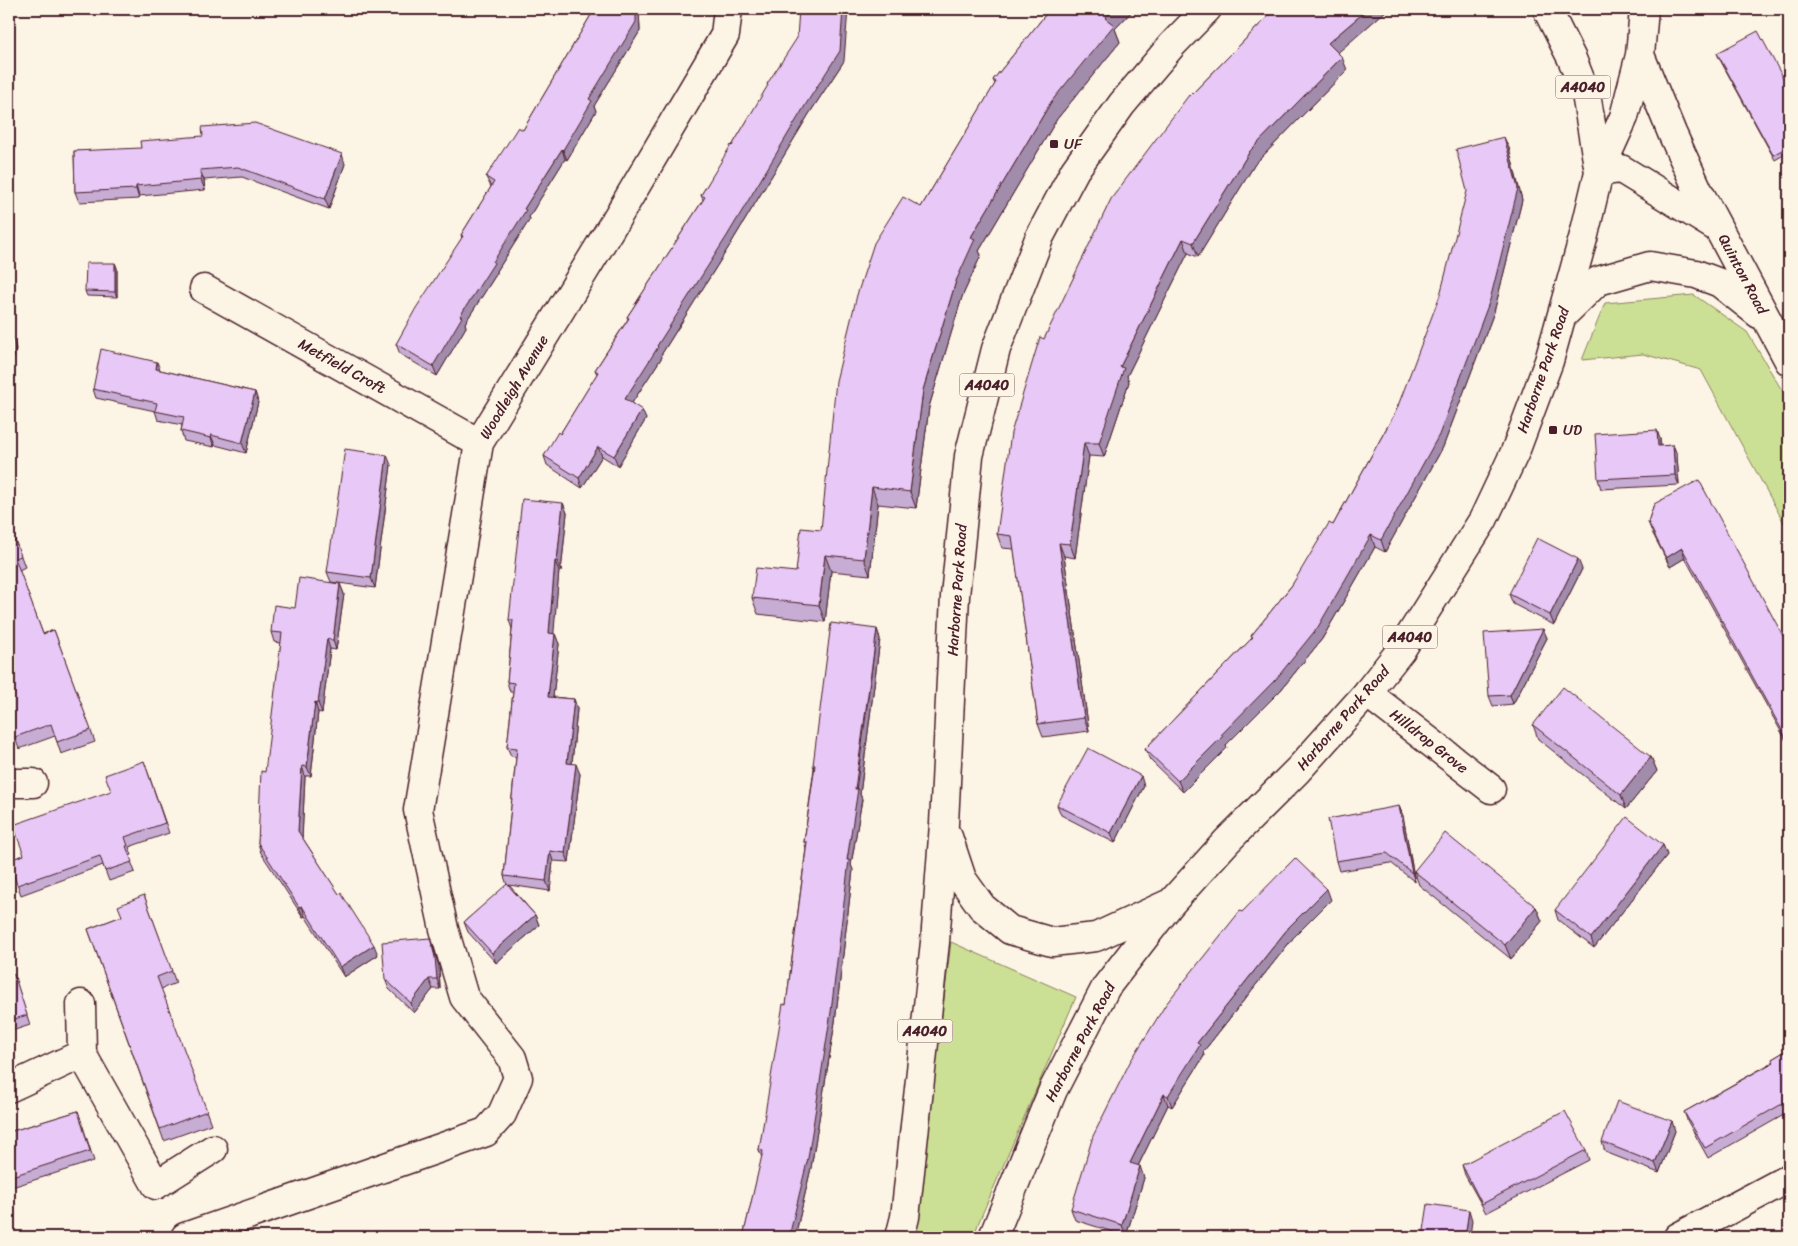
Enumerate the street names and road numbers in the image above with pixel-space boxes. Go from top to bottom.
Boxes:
road number: A4040 [1556,75,1610,98]
street label: Quinton Road [1711,229,1776,320]
street label: Harborne Park Road [1509,302,1577,437]
street label: Woodleigh Avenue [472,329,556,444]
street label: Metfield Croft [293,331,391,401]
road number: A4040 [960,374,1014,396]
street label: Harborne Park Road [939,522,975,657]
road number: A4040 [1382,626,1438,649]
street label: Harborne Park Road [1290,659,1397,776]
street label: Hilldrop Grove [1384,702,1474,780]
street label: Harborne Park Road [1038,977,1123,1106]
road number: A4040 [898,1019,952,1042]

